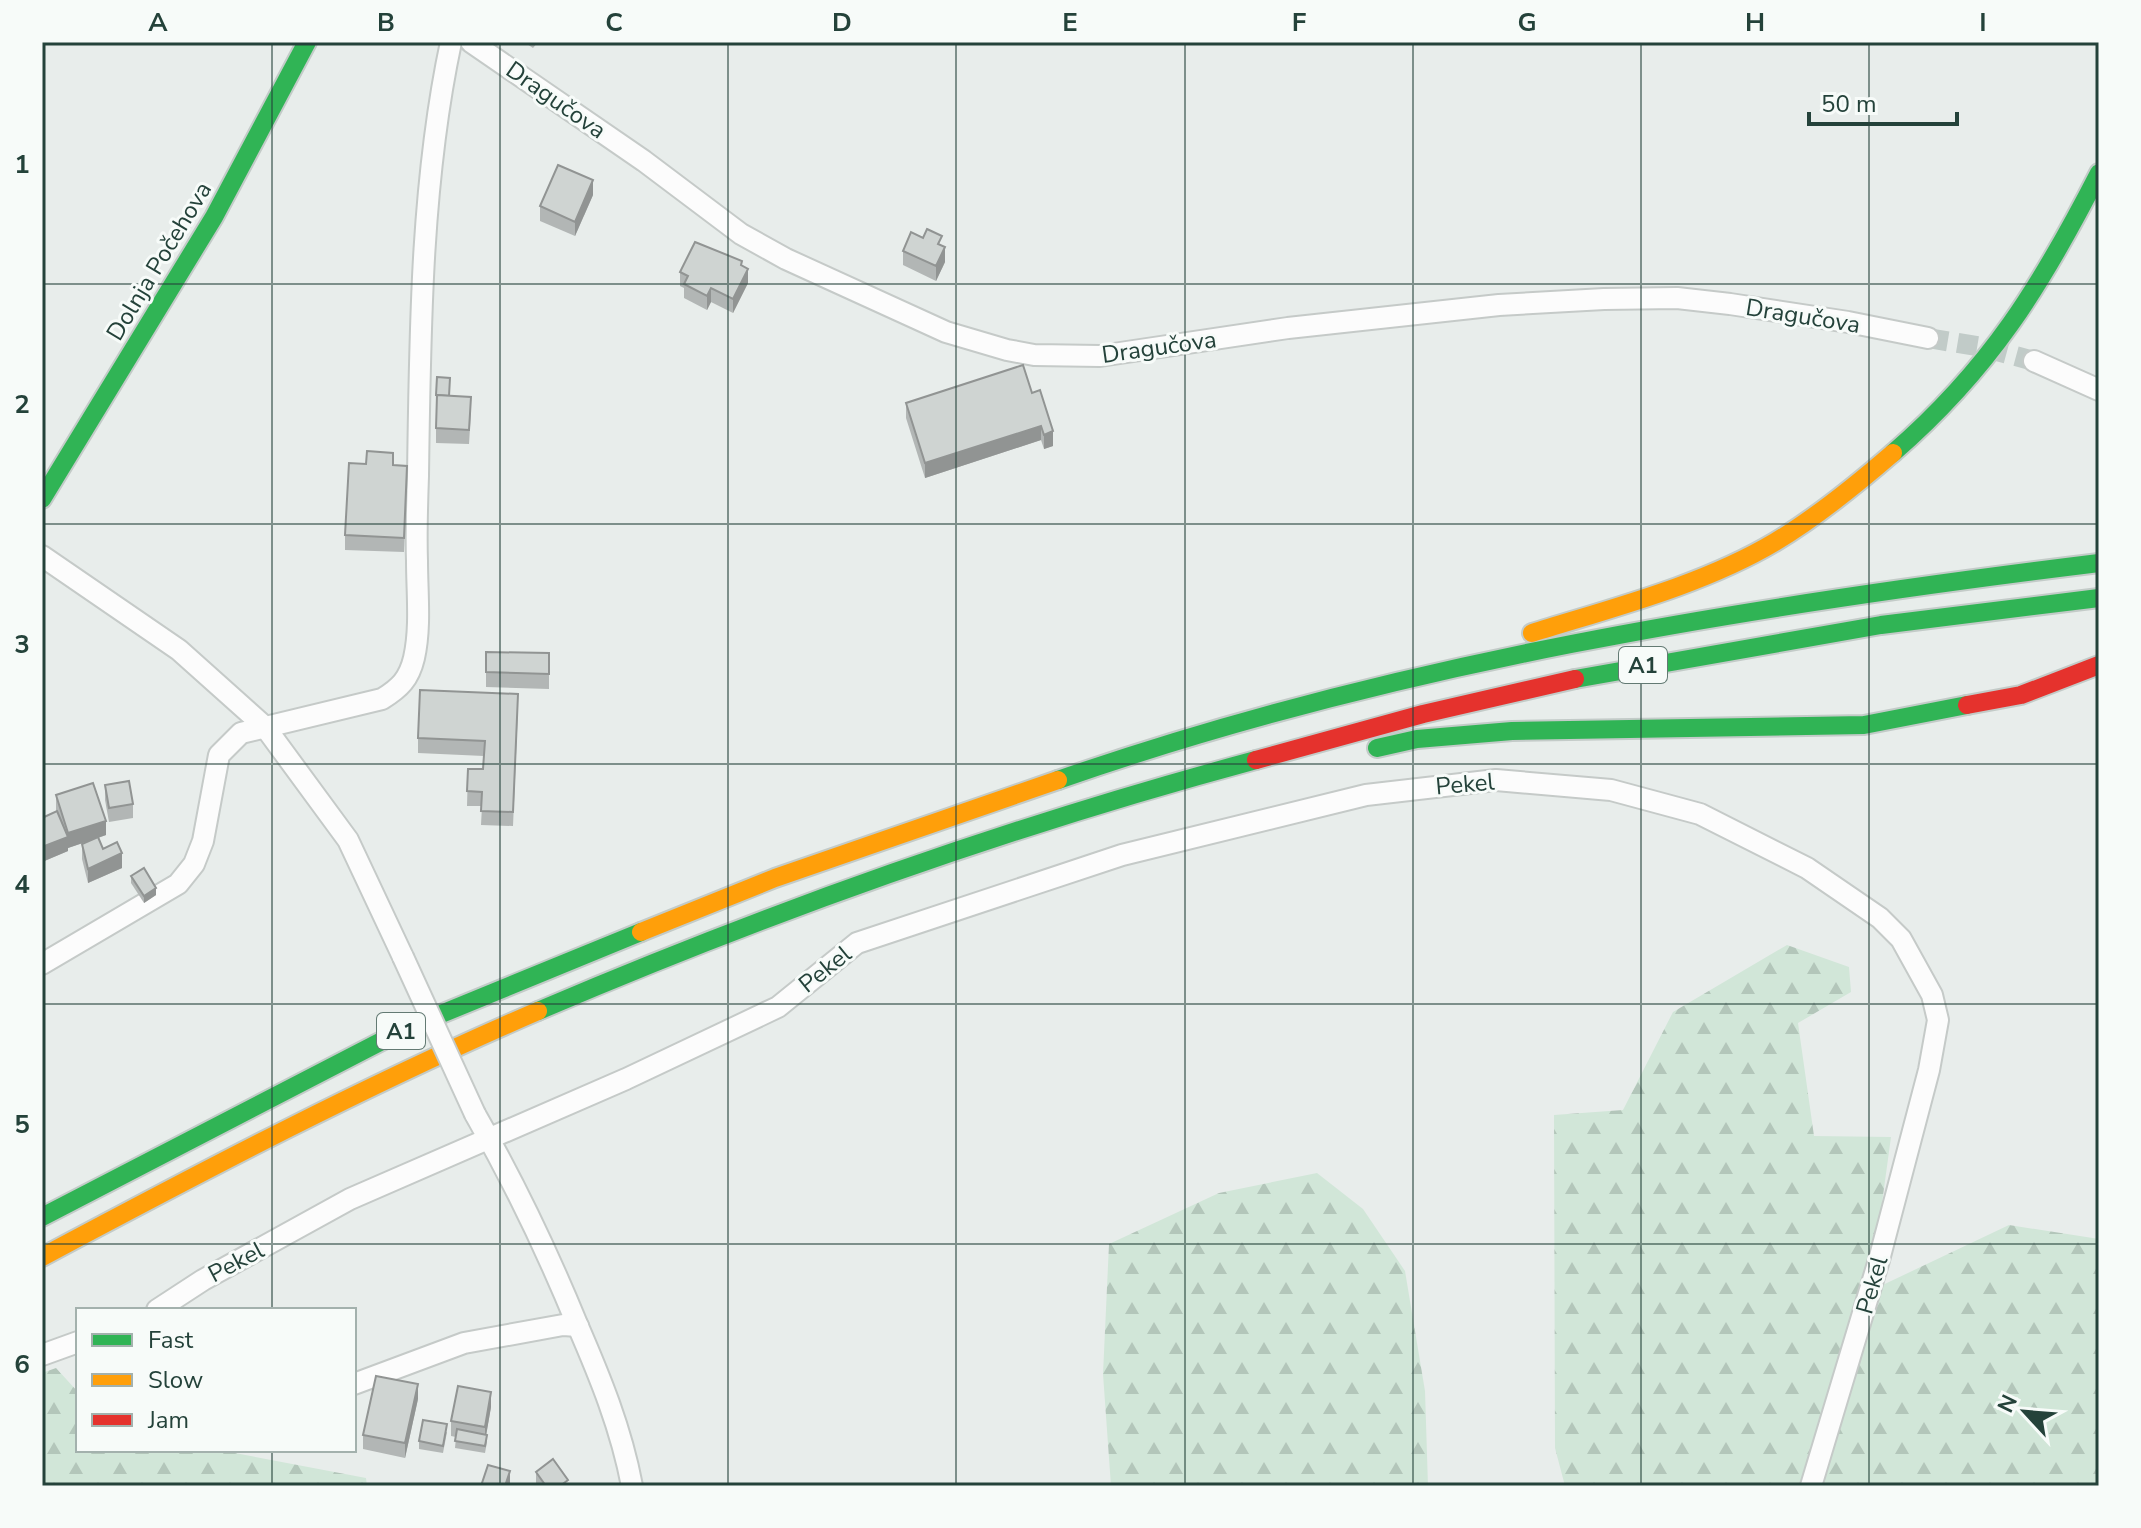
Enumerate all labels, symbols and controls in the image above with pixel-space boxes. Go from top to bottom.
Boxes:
text: A [148,5,168,40]
text: B [377,5,395,40]
text: C [605,5,623,40]
text: D [832,5,852,40]
text: E [1062,5,1078,40]
text: F [1292,5,1306,40]
text: G [1517,5,1537,40]
text: H [1745,5,1765,40]
text: I [1979,5,1987,40]
street label: Dragučova [500,54,612,146]
scale bar [1809,76,1957,126]
text: 50 m [1821,88,1877,120]
text: 1 [14,147,30,182]
street label: Dolnja Počehova [99,176,219,346]
street label: Dragučova [1743,291,1863,341]
street label: Dragučova [1100,323,1218,371]
text: 2 [14,387,30,422]
text: 3 [14,627,30,662]
road number: A1 [1619,647,1667,683]
street label: Pekel [1434,765,1496,803]
text: 4 [14,867,30,902]
street label: Pekel [792,938,858,1000]
road number: A1 [377,1013,425,1049]
text: 5 [14,1107,30,1142]
street label: Pekel [202,1234,270,1290]
street label: Pekel [1848,1252,1896,1318]
legend [76,1308,356,1452]
text: Fast [148,1324,194,1356]
text: 6 [14,1347,30,1382]
text: Slow [148,1364,203,1396]
north arrow [1985,1372,2065,1452]
text: N [1991,1390,2025,1418]
text: Jam [147,1404,189,1436]

